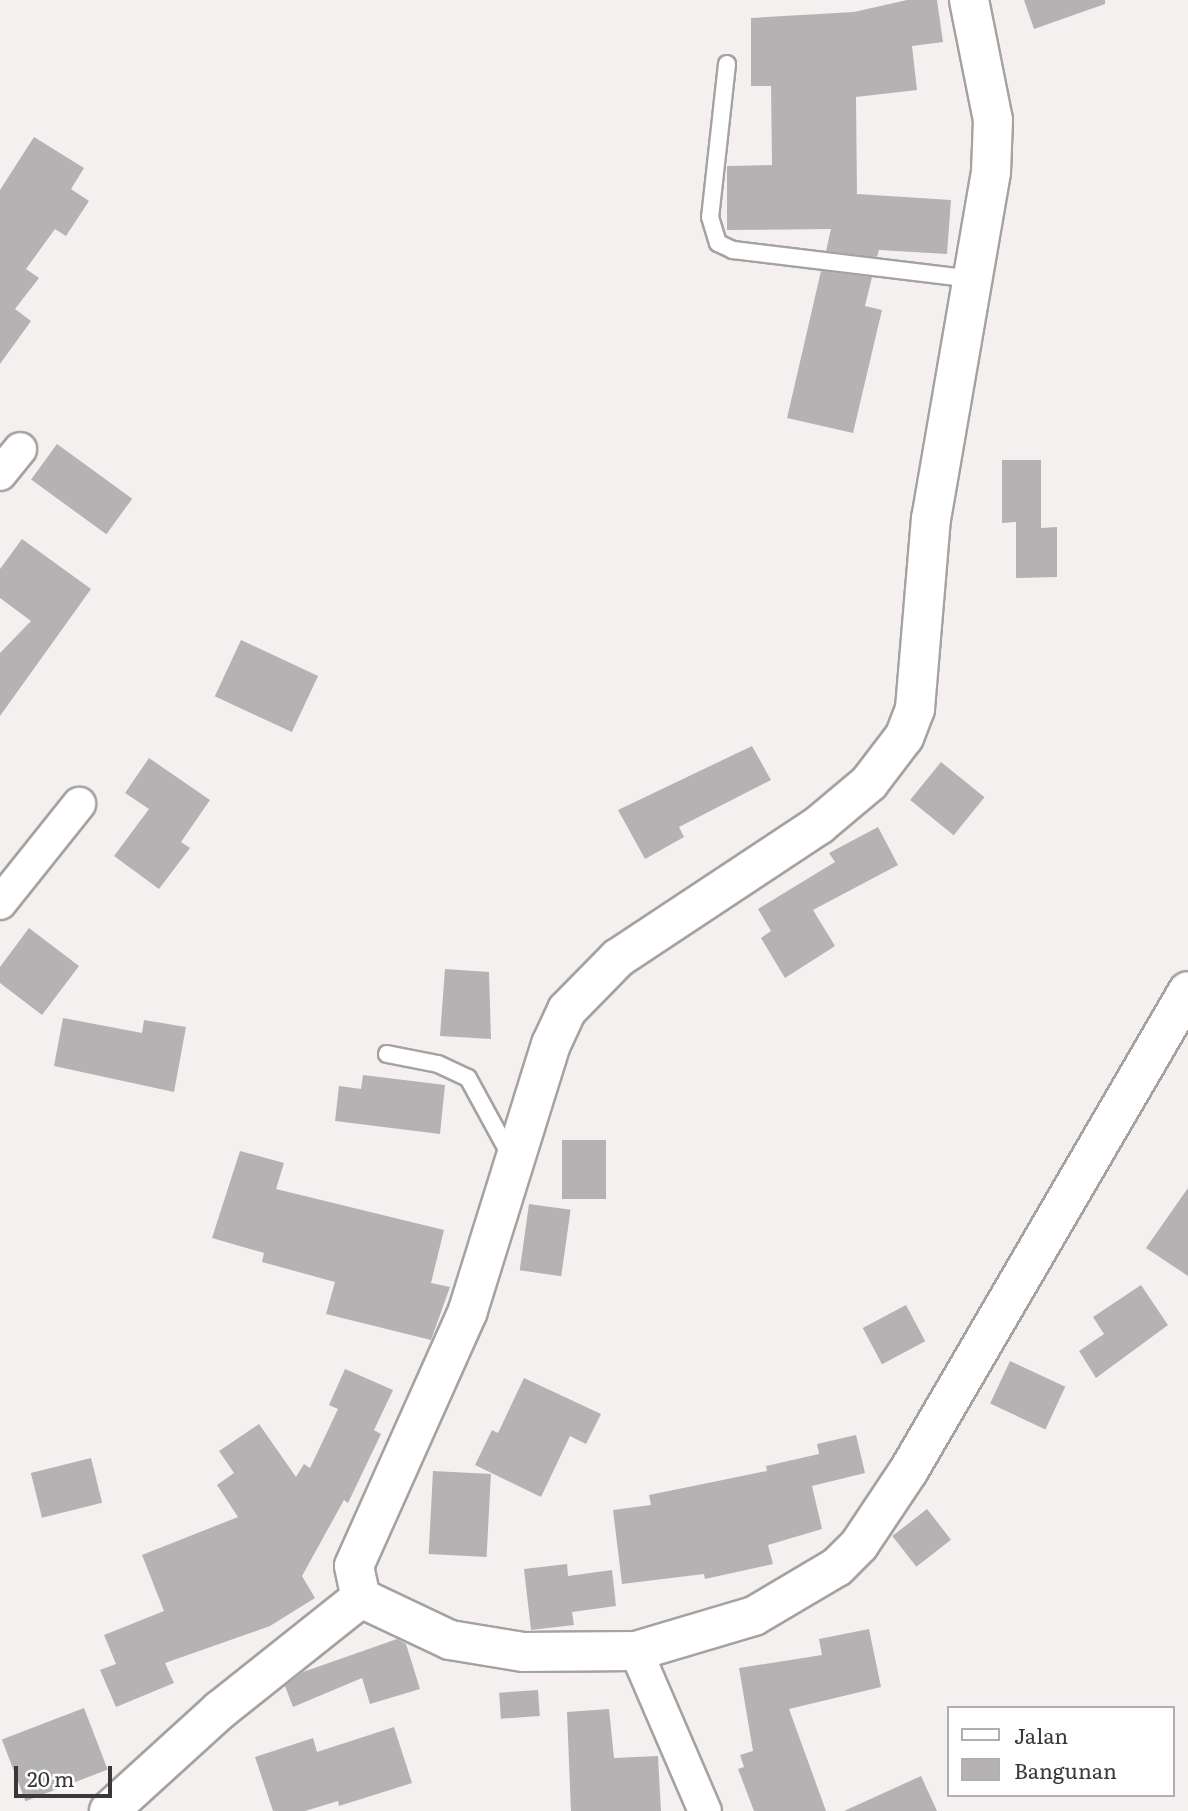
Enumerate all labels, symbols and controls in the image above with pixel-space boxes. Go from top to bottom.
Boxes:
legend [946,1706,1174,1797]
text: Jalan [1014,1719,1068,1750]
scale bar [18,1752,116,1796]
text: Bangunan [1014,1754,1117,1785]
text: 20 m [27,1762,74,1793]

